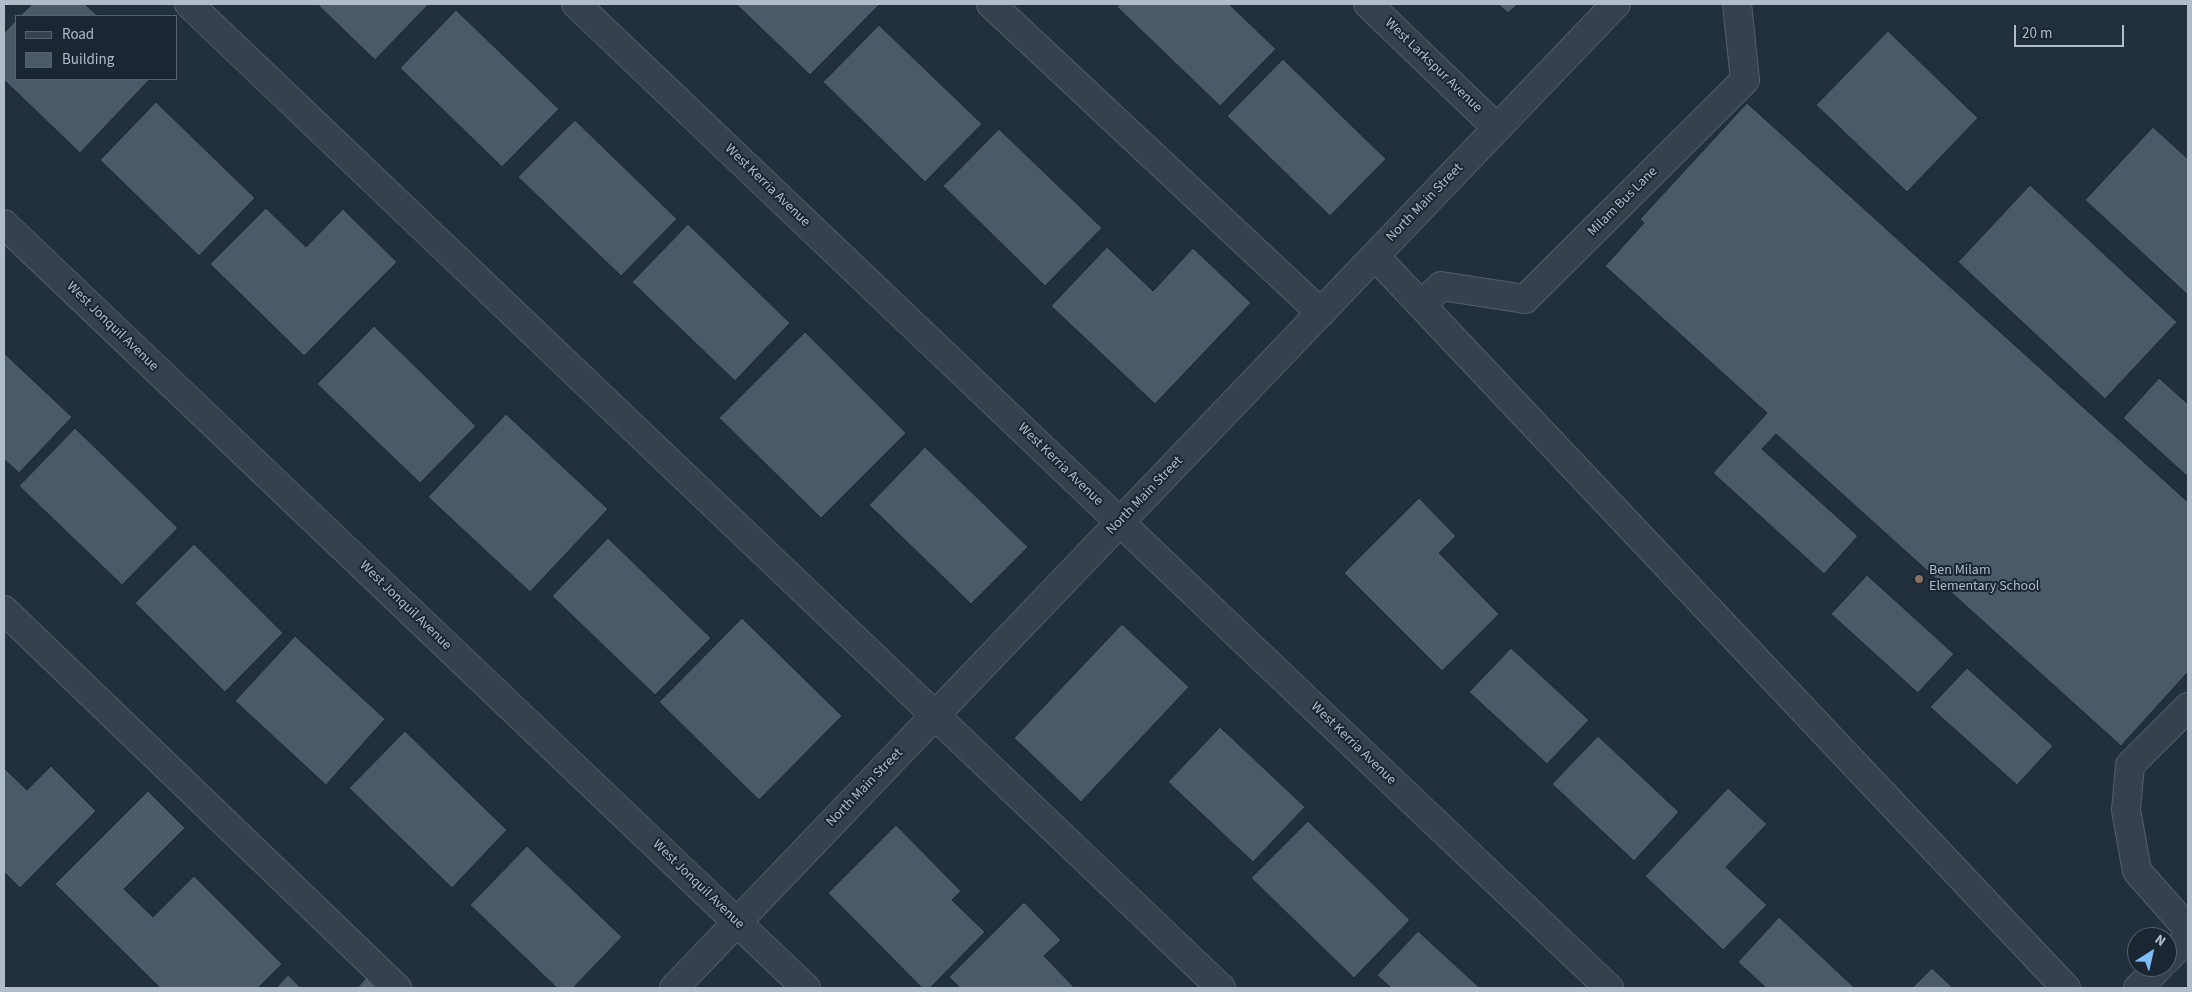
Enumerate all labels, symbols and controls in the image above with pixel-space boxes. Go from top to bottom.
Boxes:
legend [15,15,178,80]
street label: West Larkspur Avenue [1381,15,1485,117]
scale bar [2017,15,2127,47]
text: 20 m [2022,23,2052,44]
text: Road [62,24,94,45]
text: Building [62,49,114,70]
street label: West Kerria Avenue [721,141,813,231]
street label: North Main Street [1383,160,1467,246]
street label: Milam Bus Lane [1585,164,1661,240]
street label: West Jonquil Avenue [63,279,161,375]
street label: West Kerria Avenue [1014,420,1106,510]
street label: North Main Street [1103,453,1187,539]
street label: West Jonquil Avenue [356,558,454,654]
place label: Ben Milam Elementary School [1929,563,2039,596]
marker: Ben Milam Elementary School [1913,573,1925,585]
street label: West Kerria Avenue [1307,699,1399,789]
street label: North Main Street [823,745,907,831]
street label: West Jonquil Avenue [649,837,747,933]
north arrow [2127,927,2177,977]
text: N [2150,930,2170,951]

